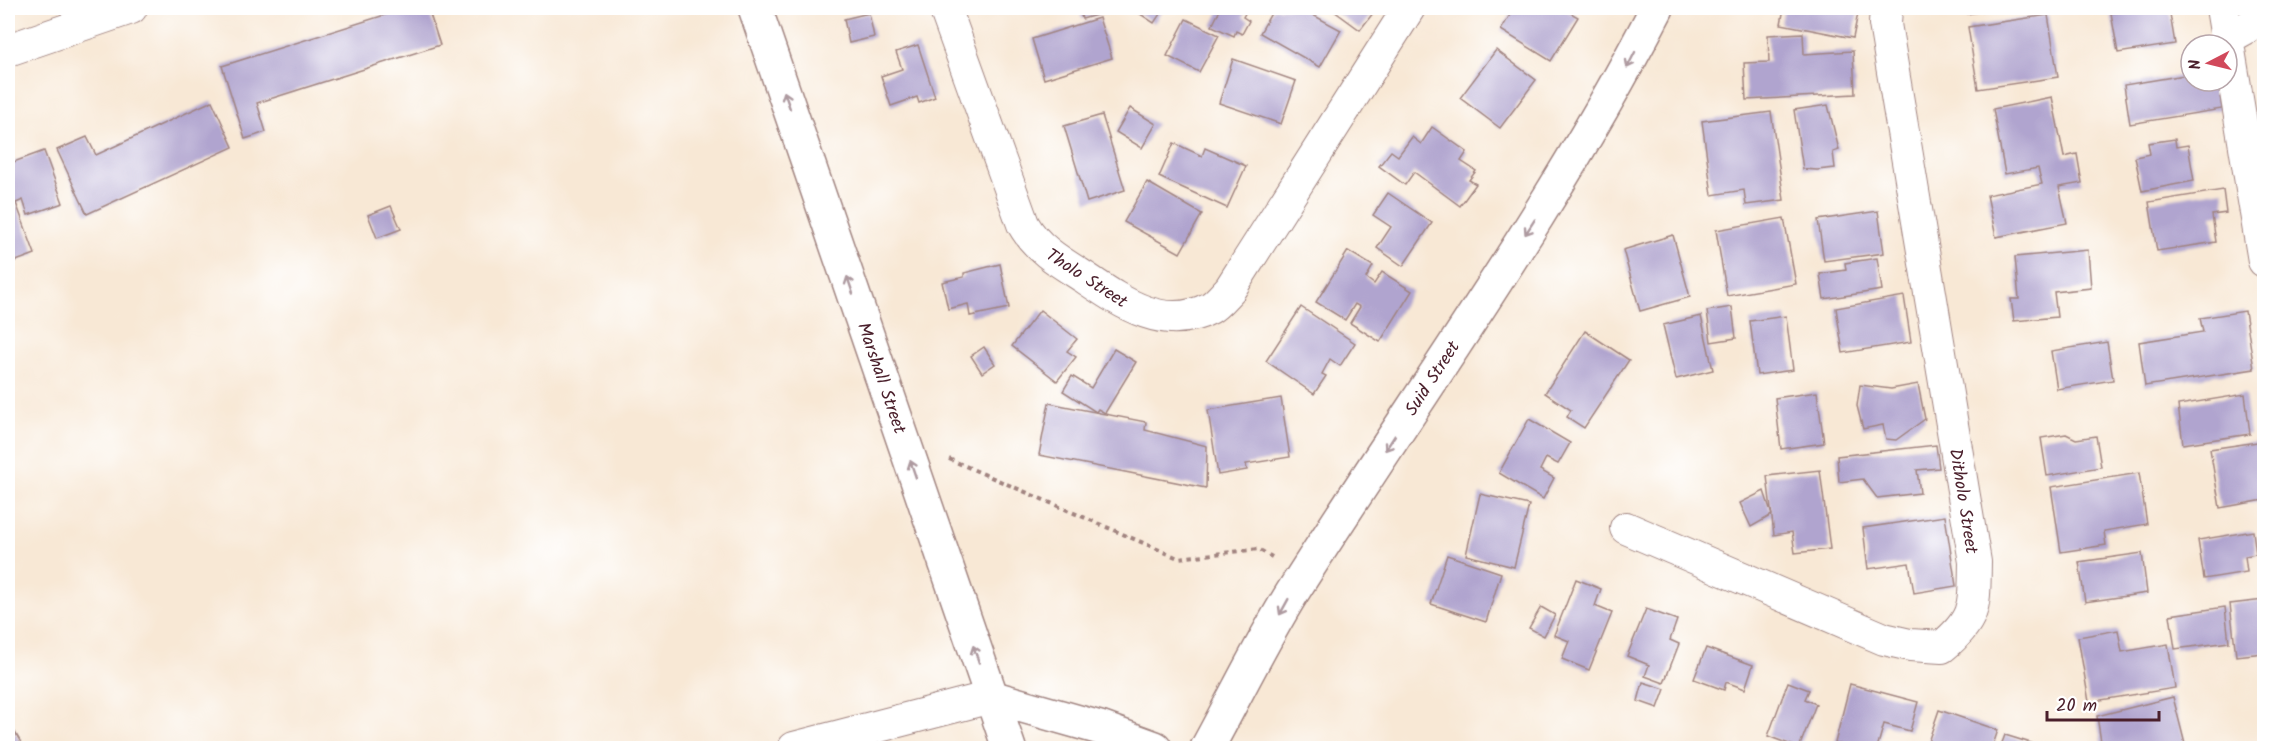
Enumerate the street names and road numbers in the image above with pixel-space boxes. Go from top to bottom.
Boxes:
street label: Tholo Street [1039,242,1134,317]
street label: Marshall Street [848,319,914,439]
street label: Suid Street [1398,335,1469,422]
street label: Ditholo Street [1940,447,1985,557]

